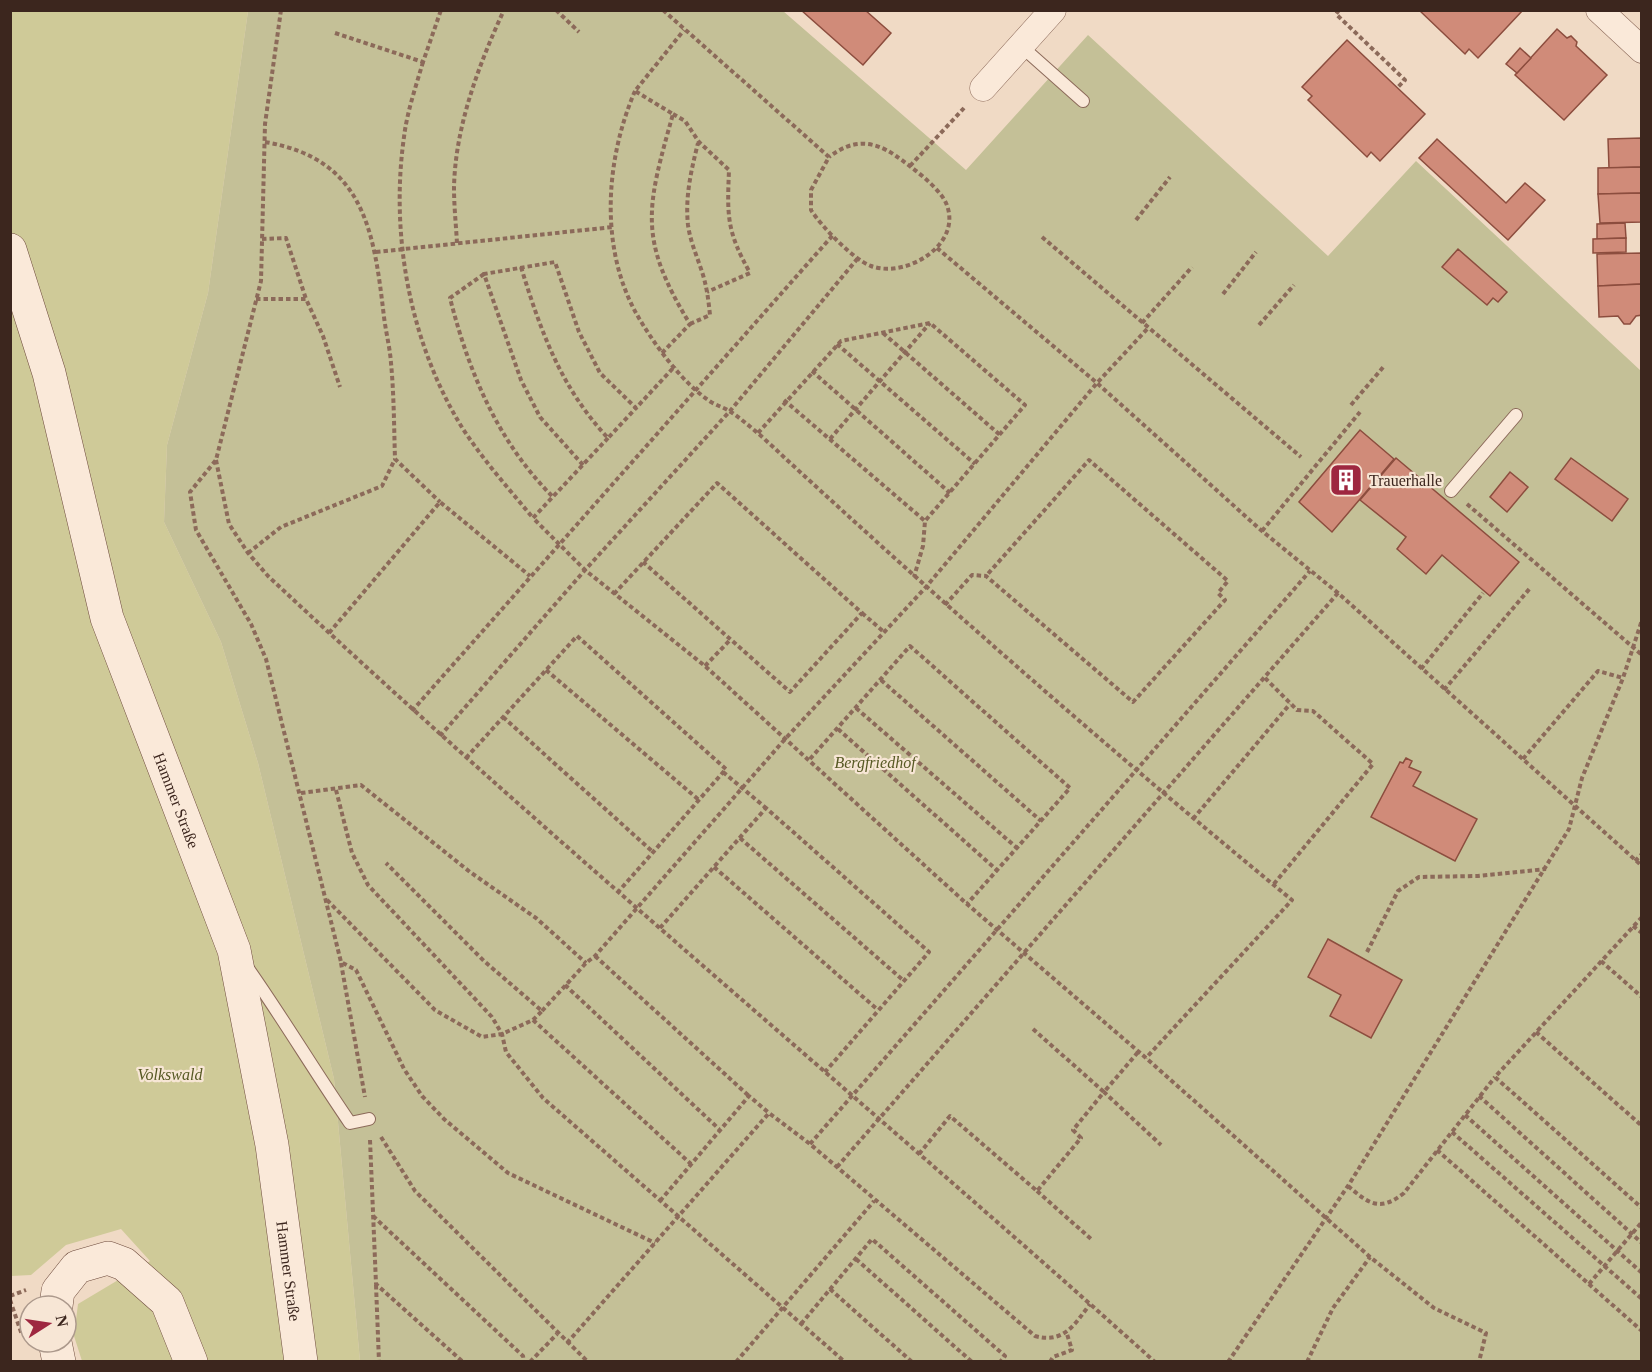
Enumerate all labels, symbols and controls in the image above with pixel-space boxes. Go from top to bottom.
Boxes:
building icon: Trauerhalle [1328,462,1364,498]
place label: Trauerhalle [1369,472,1442,489]
street label: Hammer Straße [150,750,202,851]
park label: Bergfriedhof [834,754,918,772]
park label: Volkswald [138,1066,203,1083]
street label: Hammer Straße [273,1220,303,1322]
north arrow [18,1294,78,1354]
text: N [53,1314,72,1329]

